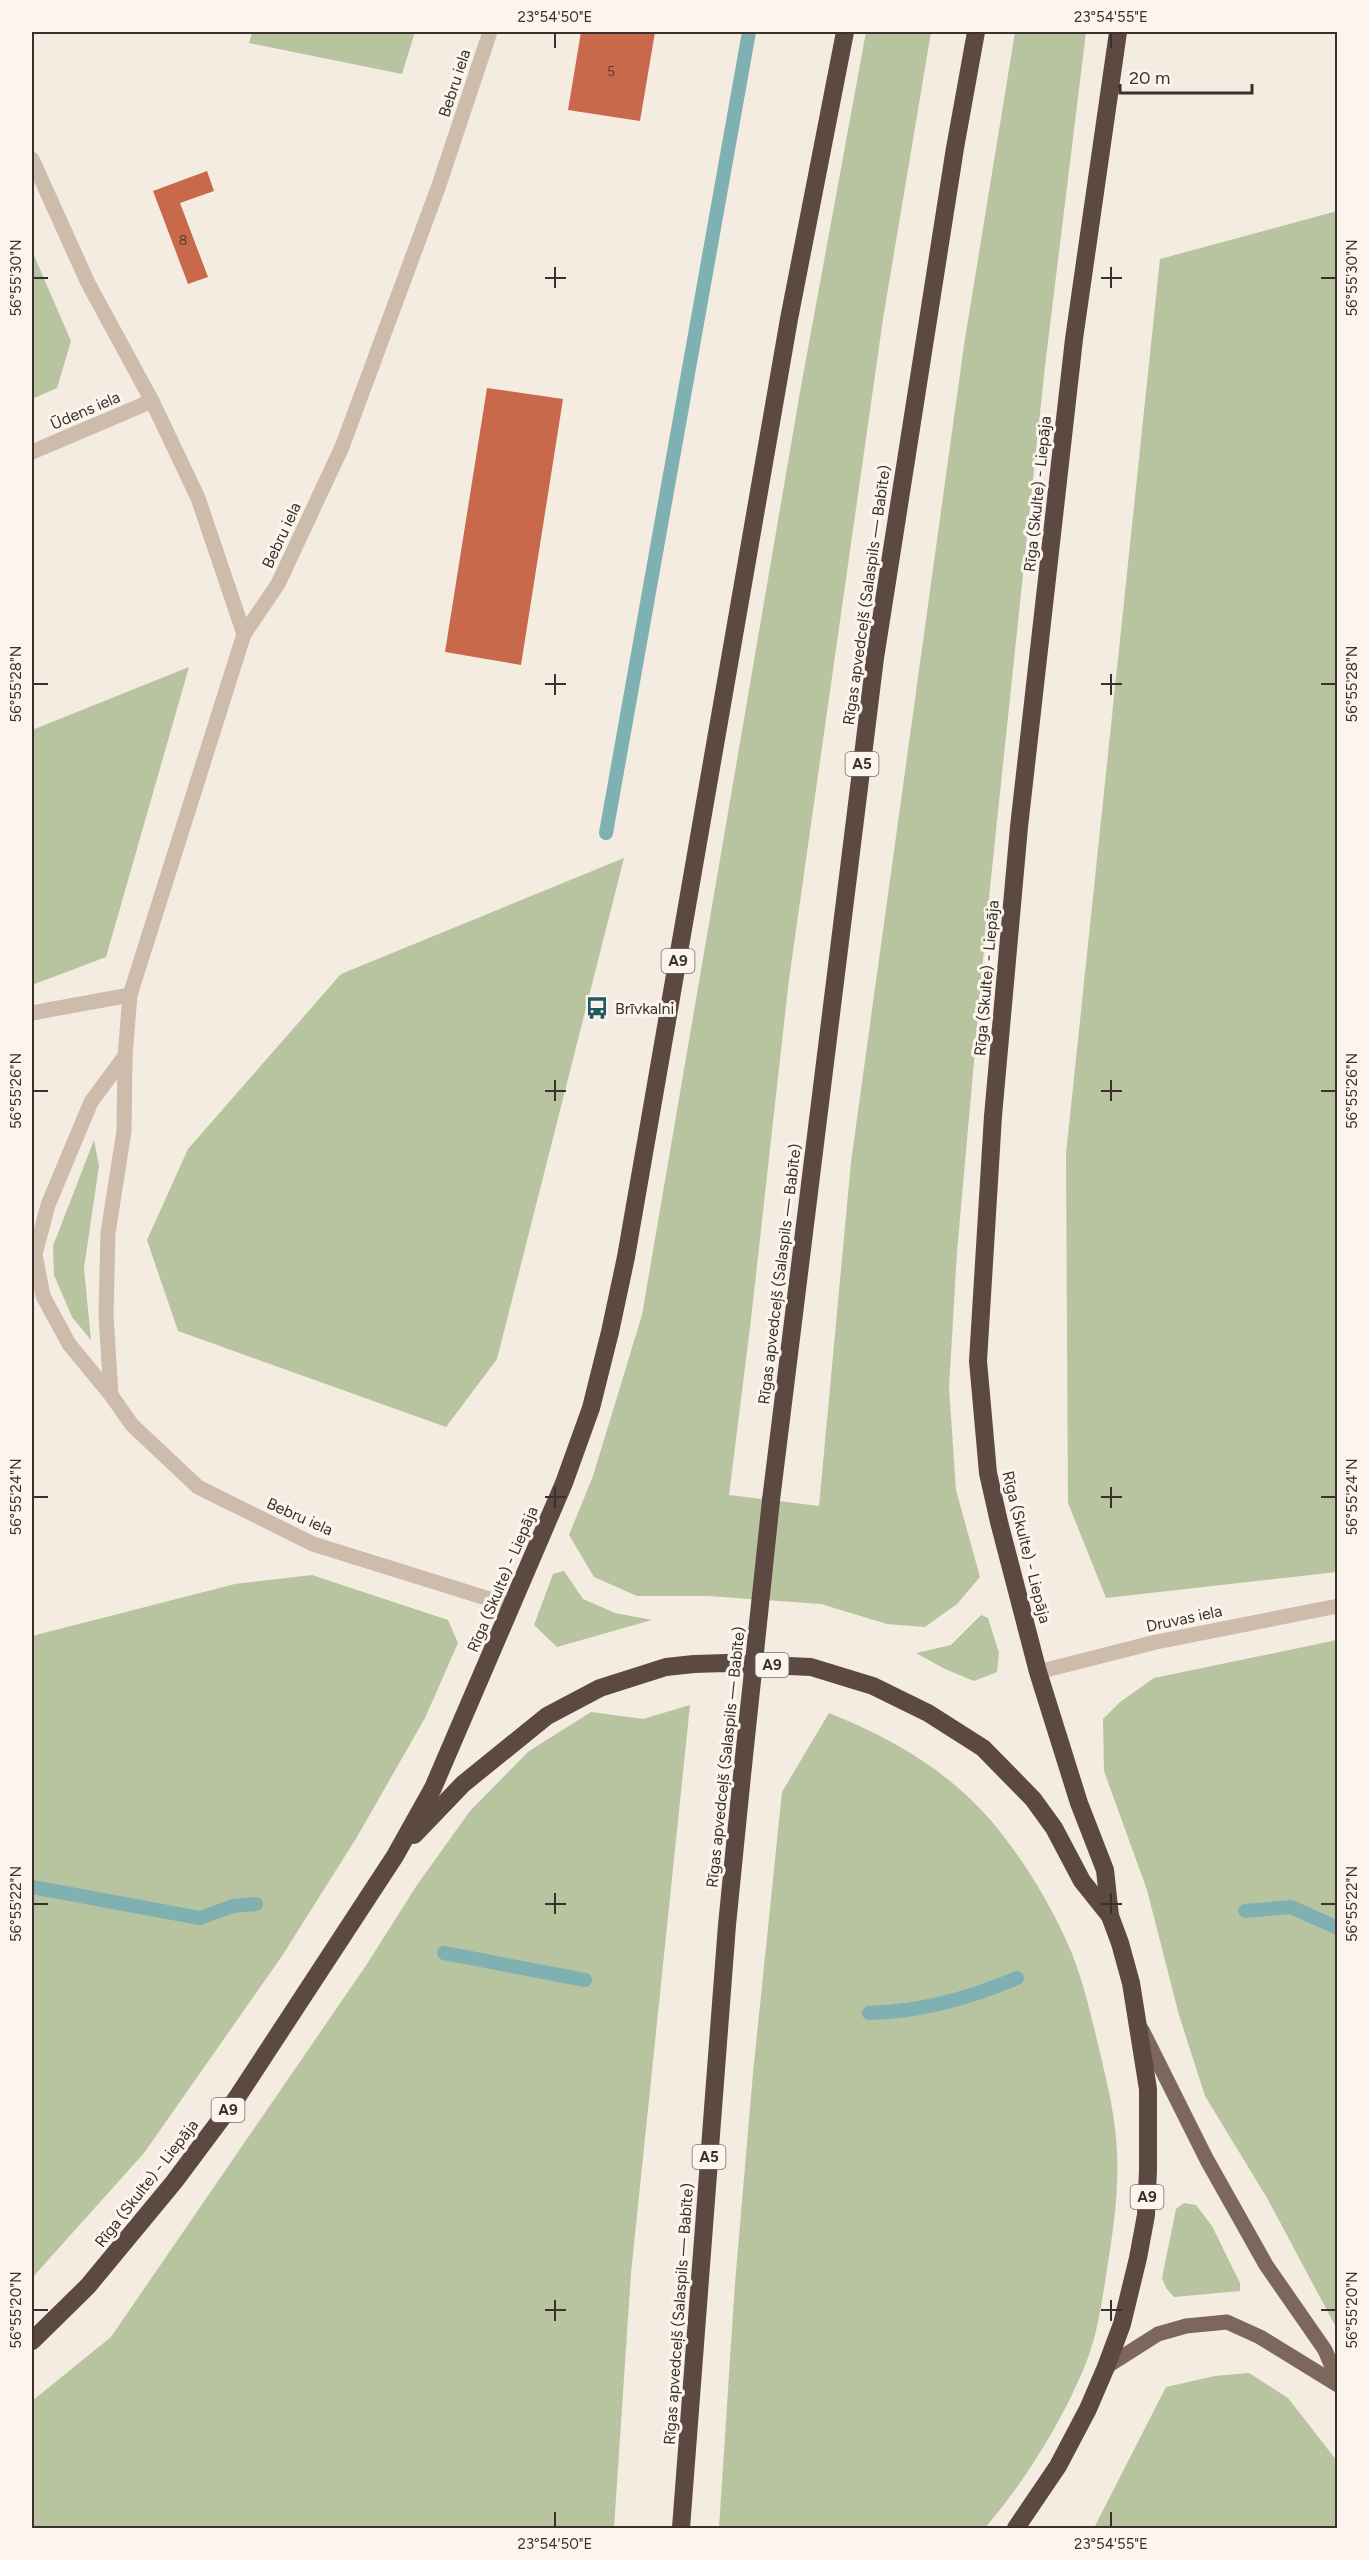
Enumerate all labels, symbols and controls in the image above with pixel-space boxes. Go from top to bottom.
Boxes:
text: 23°54'50"E [518,8,592,26]
text: 23°54'55"E [1074,8,1148,26]
street label: Bebru iela [435,47,474,120]
scale bar [1120,57,1252,95]
house number: 5 [607,63,615,80]
text: 20 m [1129,67,1170,89]
house number: 8 [179,232,187,249]
text: 56°55'30"N [7,239,25,317]
text: 56°55'30"N [1343,239,1361,317]
street label: Ūdens iela [47,387,123,434]
street label: Rīga (Skulte) - Liepāja [1020,415,1055,573]
street label: Rīgas apvedceļš (Salaspils — Babīte) [839,464,894,726]
street label: Bebru iela [258,499,305,571]
text: 56°55'28"N [7,646,25,722]
text: 56°55'28"N [1343,646,1361,722]
road number: A5 [846,752,878,776]
street label: Rīga (Skulte) - Liepāja [970,899,1003,1057]
road number: A9 [662,949,694,973]
bus stop icon: Brīvkalni [584,995,610,1021]
place label: Brīvkalni [615,999,674,1018]
text: 56°55'26"N [7,1053,25,1129]
text: 56°55'26"N [1343,1053,1361,1129]
street label: Rīgas apvedceļš (Salaspils — Babīte) [754,1143,805,1405]
text: 56°55'24"N [7,1458,25,1536]
text: 56°55'24"N [1343,1458,1361,1536]
street label: Rīga (Skulte) - Liepāja [998,1469,1055,1625]
street label: Bebru iela [264,1493,336,1539]
street label: Rīga (Skulte) - Liepāja [463,1503,542,1655]
street label: Druvas iela [1144,1601,1224,1636]
street label: Rīgas apvedceļš (Salaspils — Babīte) [702,1626,749,1889]
road number: A9 [756,1653,788,1677]
text: 56°55'22"N [7,1866,25,1942]
text: 56°55'22"N [1343,1866,1361,1942]
road number: A9 [212,2098,244,2122]
street label: Rīga (Skulte) - Liepāja [91,2116,202,2251]
road number: A5 [692,2145,726,2169]
street label: Rīgas apvedceļš (Salaspils — Babīte) [660,2182,697,2446]
road number: A9 [1130,2185,1164,2209]
text: 56°55'20"N [7,2271,25,2349]
text: 56°55'20"N [1343,2271,1361,2349]
text: 23°54'50"E [518,2535,592,2553]
text: 23°54'55"E [1074,2535,1148,2553]

